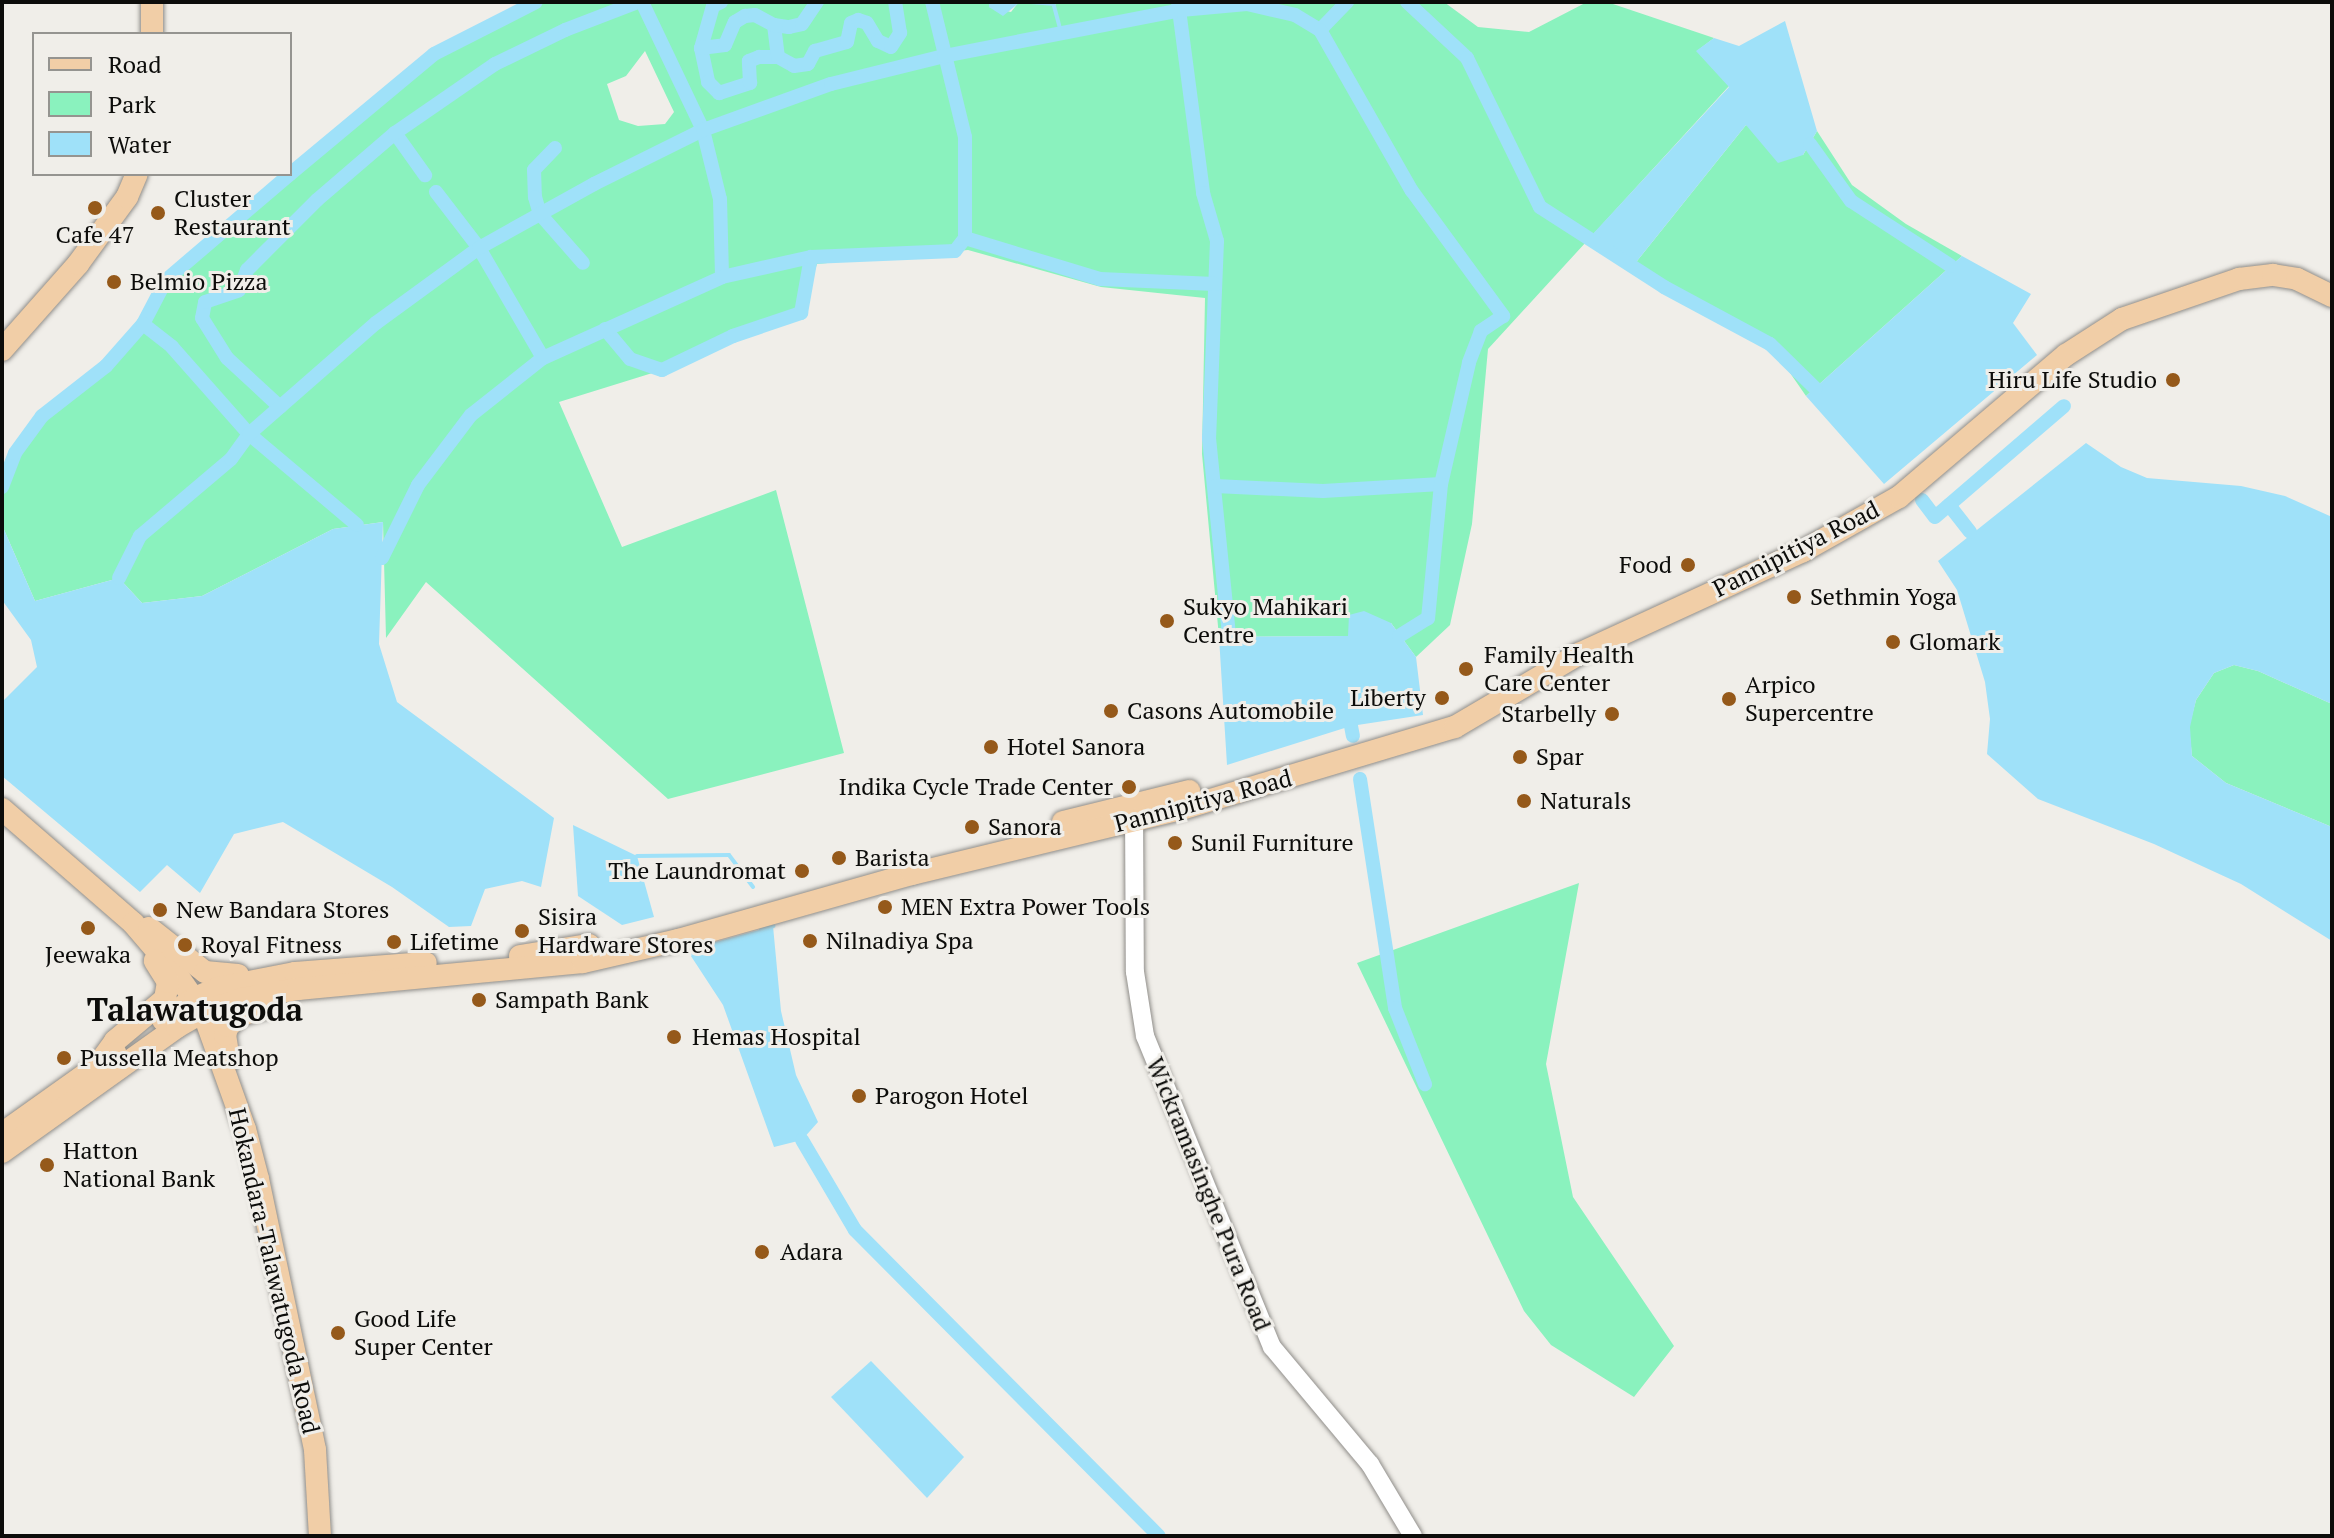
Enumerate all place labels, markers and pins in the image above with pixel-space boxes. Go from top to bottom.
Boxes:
place label: Cluster Restaurant [174,185,291,241]
marker: Cafe 47 [86,199,104,217]
marker: Cluster Restaurant [149,204,167,222]
place label: Cafe 47 [56,221,134,249]
place label: Belmio Pizza [130,268,268,296]
marker: Belmio Pizza [105,273,123,291]
place label: Hiru Life Studio [1988,366,2157,394]
marker: Hiru Life Studio [2164,371,2182,389]
place label: Food [1619,551,1672,579]
marker: Food [1679,556,1697,574]
place label: Sethmin Yoga [1810,583,1957,611]
marker: Sethmin Yoga [1785,588,1803,606]
place label: Sukyo Mahikari Centre [1183,593,1348,649]
marker: Sukyo Mahikari Centre [1158,612,1176,630]
place label: Glomark [1909,628,2000,656]
marker: Glomark [1884,633,1902,651]
place label: Family Health Care Center [1484,641,1634,697]
marker: Family Health Care Center [1455,658,1477,680]
place label: Arpico Supercentre [1745,671,1874,727]
place label: Liberty [1350,684,1426,712]
marker: Liberty [1433,689,1451,707]
marker: Arpico Supercentre [1720,690,1738,708]
place label: Casons Automobile [1127,697,1335,725]
place label: Starbelly [1501,700,1596,728]
marker: Casons Automobile [1102,702,1120,720]
marker: Starbelly [1603,705,1621,723]
place label: Hotel Sanora [1007,733,1145,761]
marker: Hotel Sanora [982,738,1000,756]
place label: Spar [1536,743,1584,771]
marker: Spar [1511,748,1529,766]
place label: Indika Cycle Trade Center [839,773,1113,801]
marker: Indika Cycle Trade Center [1120,778,1138,796]
place label: Naturals [1540,787,1631,815]
marker: Naturals [1515,792,1533,810]
place label: Sanora [988,813,1062,841]
marker: Sanora [963,818,981,836]
place label: Sunil Furniture [1191,829,1354,857]
marker: Sunil Furniture [1166,834,1184,852]
place label: Barista [855,844,930,872]
marker: Barista [830,849,848,867]
place label: The Laundromat [608,857,786,885]
marker: The Laundromat [793,862,811,880]
place label: MEN Extra Power Tools [901,893,1150,921]
place label: New Bandara Stores [176,896,389,924]
marker: MEN Extra Power Tools [876,898,894,916]
marker: New Bandara Stores [151,901,169,919]
place label: Sisira Hardware Stores [538,903,714,959]
marker: Jeewaka [79,919,97,937]
marker: Sisira Hardware Stores [513,922,531,940]
place label: Nilnadiya Spa [826,927,974,955]
place label: Lifetime [410,928,499,956]
place label: Royal Fitness [201,931,342,959]
marker: Nilnadiya Spa [801,932,819,950]
marker: Lifetime [385,933,403,951]
marker: Royal Fitness [176,936,194,954]
place label: Jeewaka [45,941,131,969]
place label: Sampath Bank [495,986,649,1014]
marker: Sampath Bank [470,991,488,1009]
place label: Hemas Hospital [692,1023,861,1051]
marker: Hemas Hospital [663,1026,685,1048]
place label: Pussella Meatshop [80,1044,279,1072]
marker: Pussella Meatshop [55,1049,73,1067]
place label: Parogon Hotel [875,1082,1029,1110]
marker: Parogon Hotel [850,1087,868,1105]
place label: Hatton National Bank [63,1137,215,1193]
marker: Hatton National Bank [38,1156,56,1174]
place label: Adara [780,1238,843,1266]
marker: Adara [751,1241,773,1263]
place label: Good Life Super Center [354,1305,493,1361]
marker: Good Life Super Center [329,1324,347,1342]

